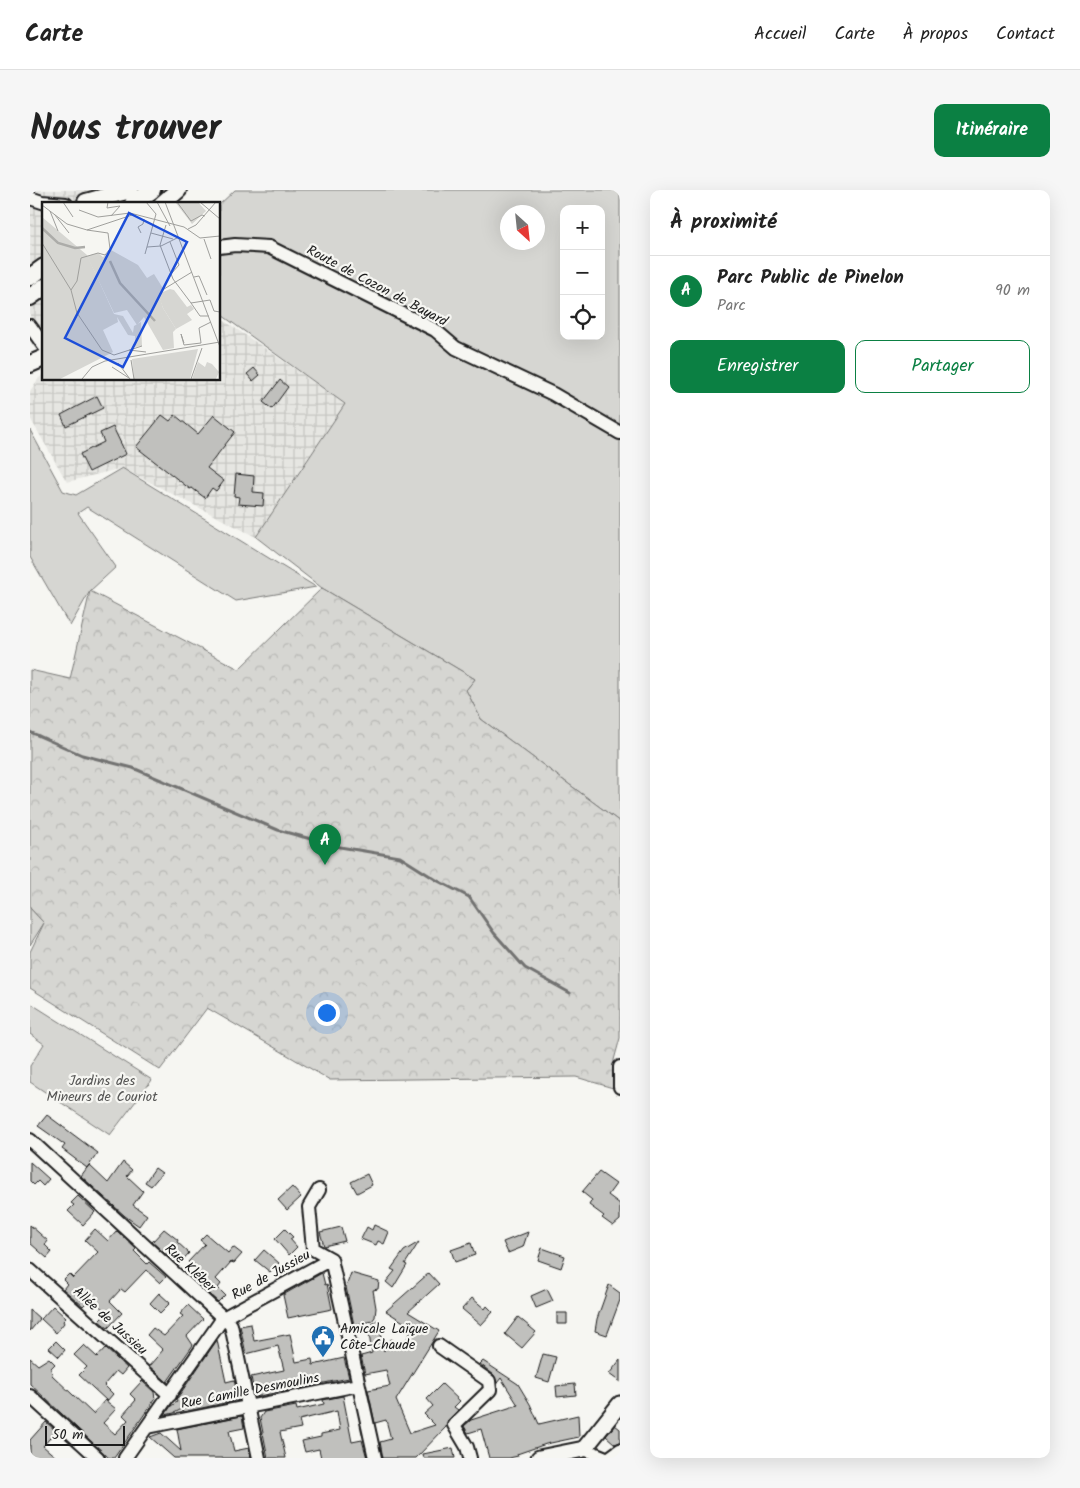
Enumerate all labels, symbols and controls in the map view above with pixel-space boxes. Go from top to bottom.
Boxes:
text: Carte [25,15,83,54]
text: Accueil [754,20,807,49]
text: Carte [835,20,875,49]
text: À propos [903,20,968,49]
text: Contact [996,20,1055,49]
text: Nous trouver [30,102,221,158]
button: Itinéraire [934,104,1050,157]
inset map [42,202,220,380]
north arrow [500,205,545,250]
map controls [560,205,605,340]
button: + [560,205,605,250]
text: À proximité [670,206,777,239]
street label: Route de Cozon de Bayard [303,239,452,333]
button: − [560,250,605,295]
text: Parc Public de Pinelon [717,263,904,293]
text: A [681,278,691,303]
text: 90 m [995,278,1030,303]
text: Parc [717,293,746,318]
button: locate [560,295,605,340]
button: Enregistrer [670,340,845,393]
button: Partager [855,340,1030,393]
pin: A [309,824,341,865]
your location [314,1000,340,1026]
park label: Jardins des Mineurs de Couriot [46,1070,158,1108]
street label: Rue Kléber [159,1238,222,1298]
street label: Rue de Jussieu [227,1244,315,1306]
street label: Allée de Jussieu [68,1281,152,1361]
place label: Amicale Laïque Côte-Chaude [340,1318,429,1356]
public building icon: Amicale Laïque Côte-Chaude [310,1324,336,1358]
street label: Rue Camille Desmoulins [179,1367,321,1415]
scale bar [45,1423,125,1446]
text: 50 m [52,1424,83,1446]

